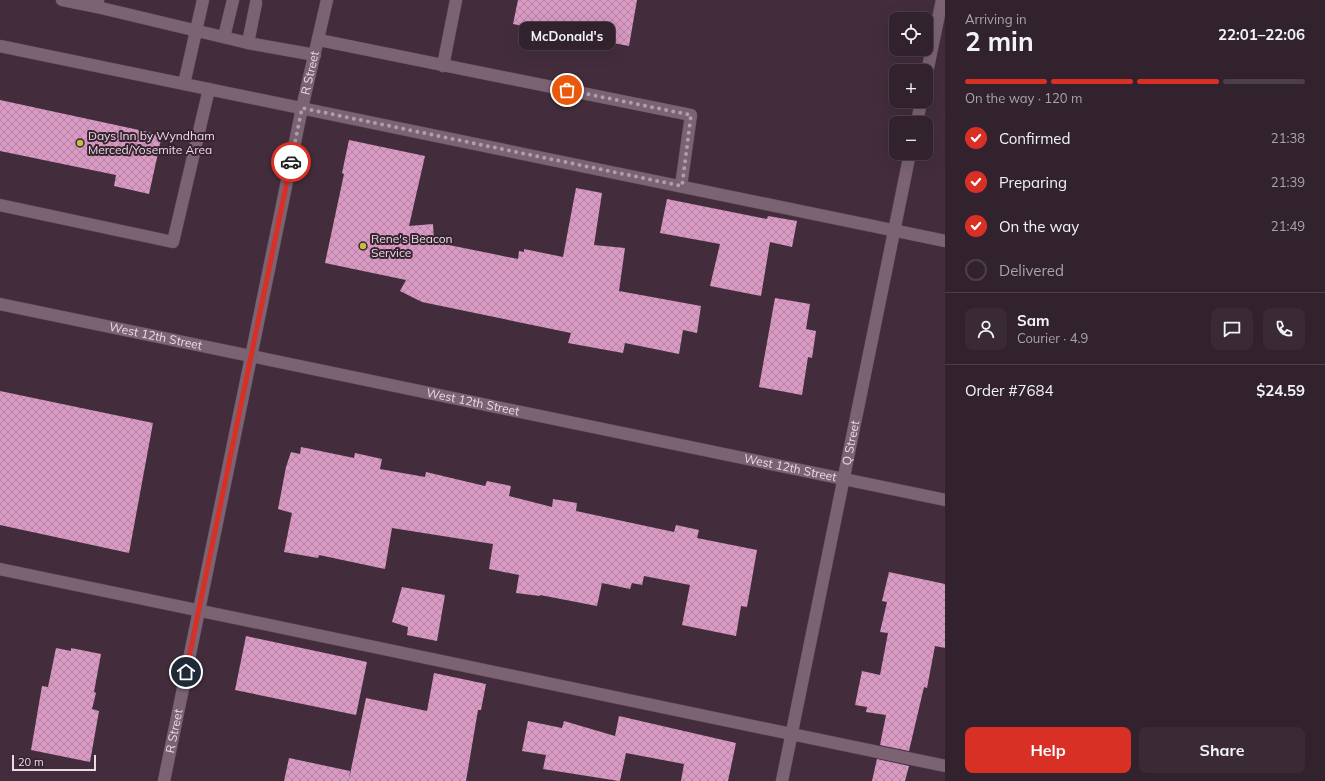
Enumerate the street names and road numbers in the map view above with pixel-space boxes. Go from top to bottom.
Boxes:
street label: R Street [297,49,322,96]
street label: West 12th Street [108,319,204,353]
street label: West 12th Street [425,385,521,419]
street label: Q Street [839,419,862,467]
street label: West 12th Street [743,450,838,484]
street label: R Street [162,708,186,754]

